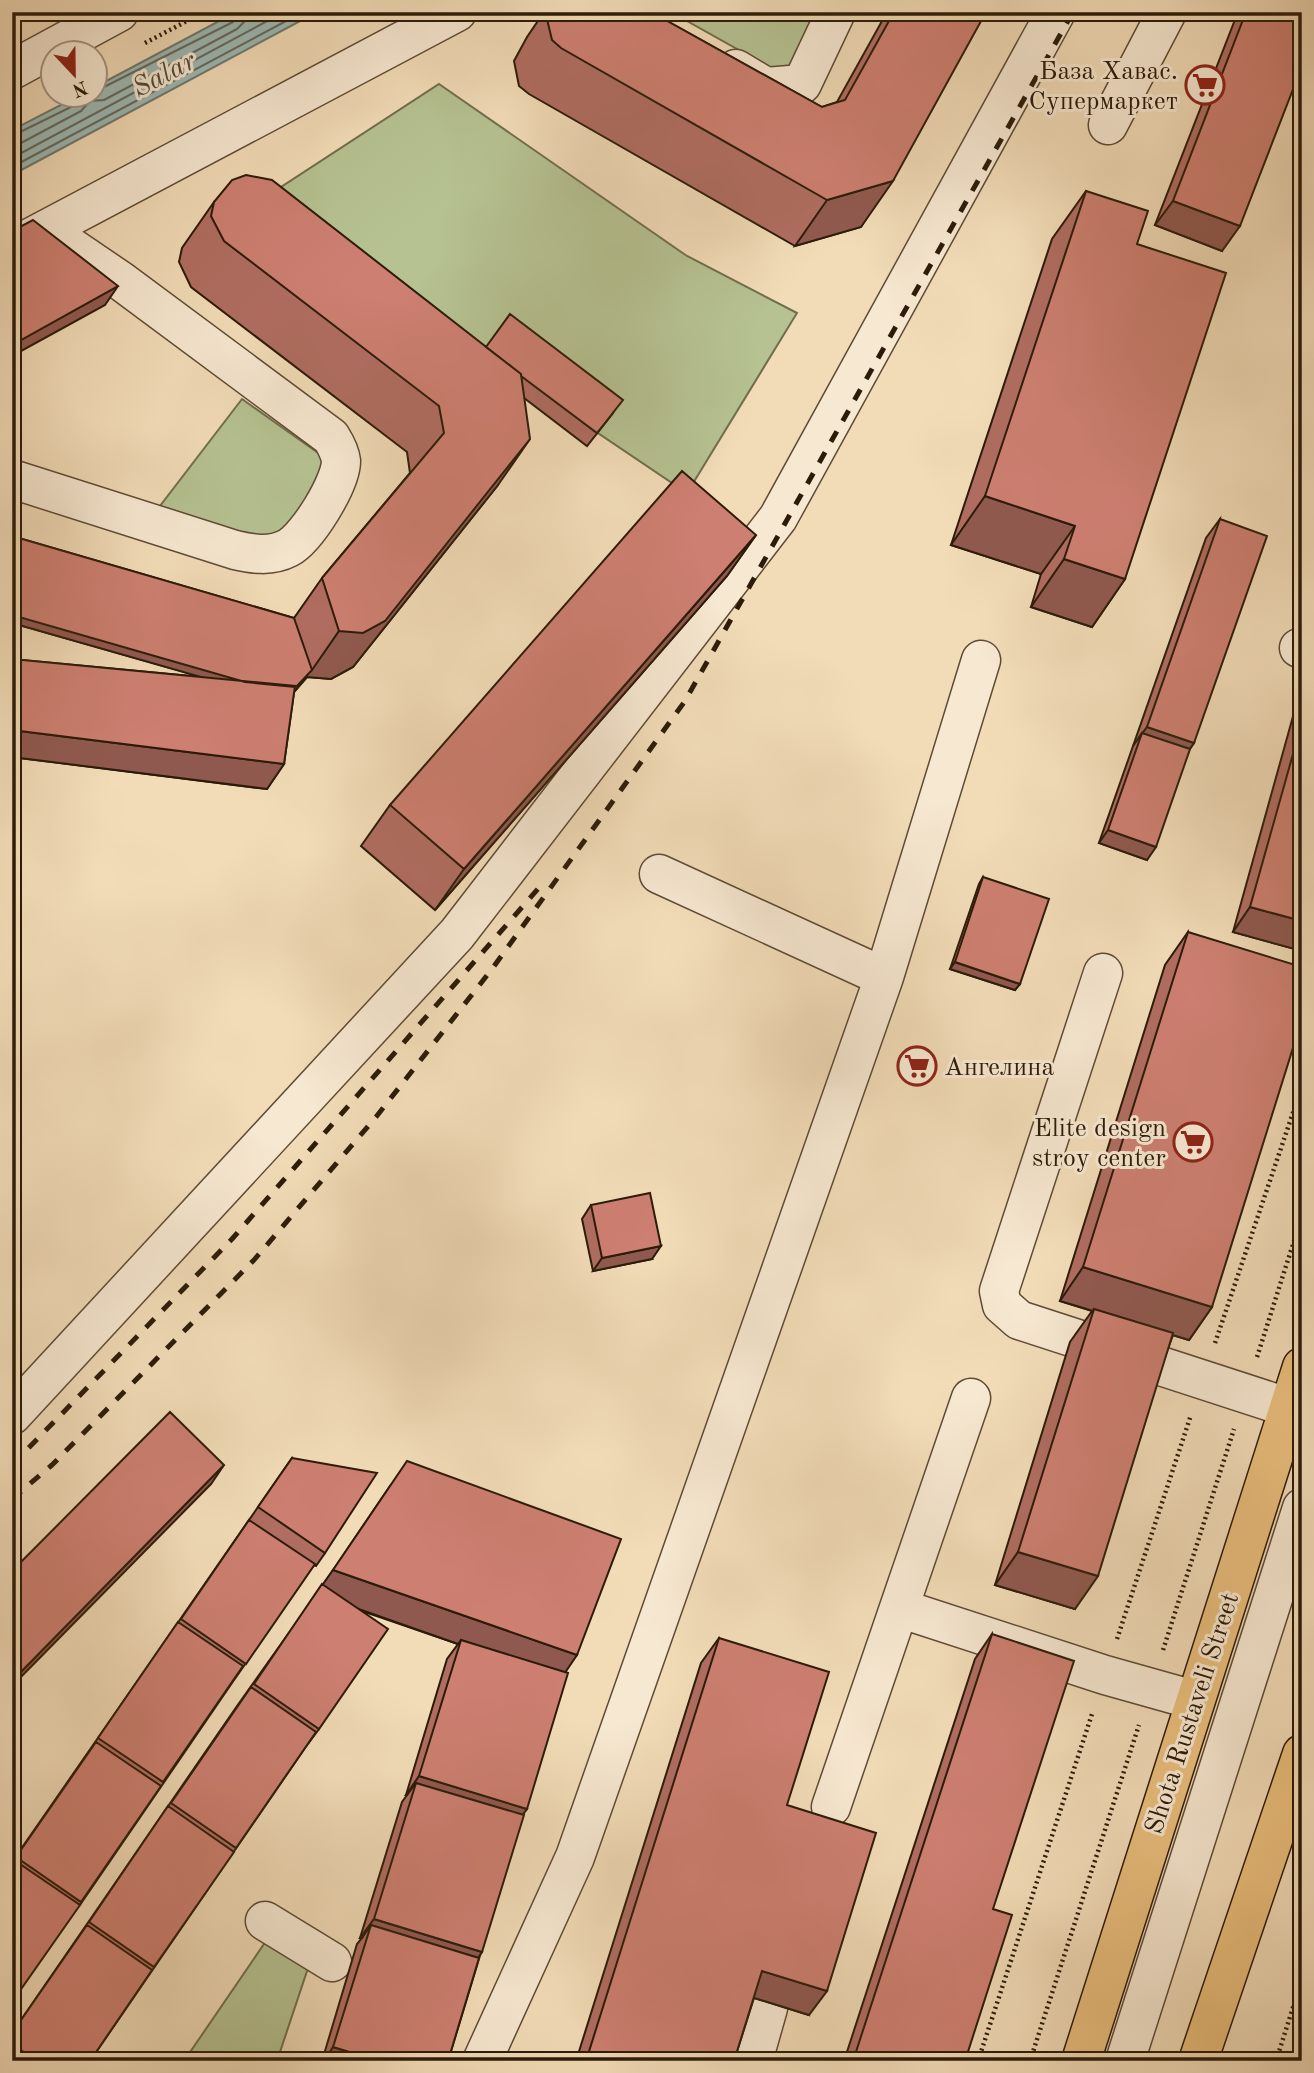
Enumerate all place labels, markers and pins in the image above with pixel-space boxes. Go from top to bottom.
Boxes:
place label: База Хавас. Супермаркет [1029,59,1178,115]
supermarket icon: База Хавас. Супермаркет [1184,64,1226,106]
supermarket icon: Ангелина [896,1045,938,1087]
place label: Ангелина [944,1055,1054,1081]
place label: Elite design stroy center [1032,1116,1166,1172]
supermarket icon: Elite design stroy center [1172,1121,1214,1163]

